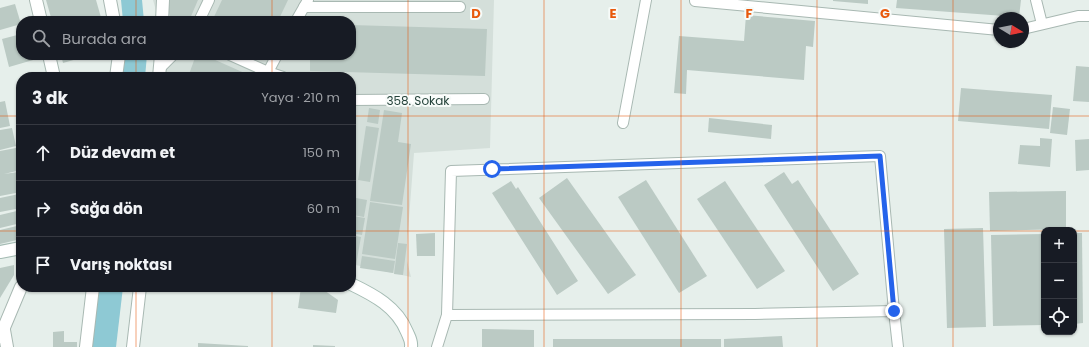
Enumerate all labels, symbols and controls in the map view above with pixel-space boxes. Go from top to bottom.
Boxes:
text: D [471,4,481,23]
text: E [609,4,617,23]
text: F [745,4,753,23]
text: G [880,4,890,23]
north arrow [993,12,1029,48]
search box [16,16,356,60]
icon: search [30,27,52,49]
text: Burada ara [62,28,147,49]
text: 3 dk [32,86,68,110]
text: Yaya · 210 m [261,88,340,107]
street label: 358. Sokak [386,92,450,109]
icon: ahead [32,142,54,164]
text: Düz devam et [70,142,175,163]
text: 150 m [303,143,340,162]
route start [483,160,501,178]
icon: right [32,198,54,220]
text: Sağa dön [70,198,143,219]
text: 60 m [307,199,340,218]
map controls [1041,227,1077,335]
button: + [1041,227,1077,263]
icon: arrive [32,254,54,276]
text: Varış noktası [70,254,172,275]
button: − [1041,263,1077,299]
button: locate [1041,299,1077,335]
route end [885,302,903,320]

